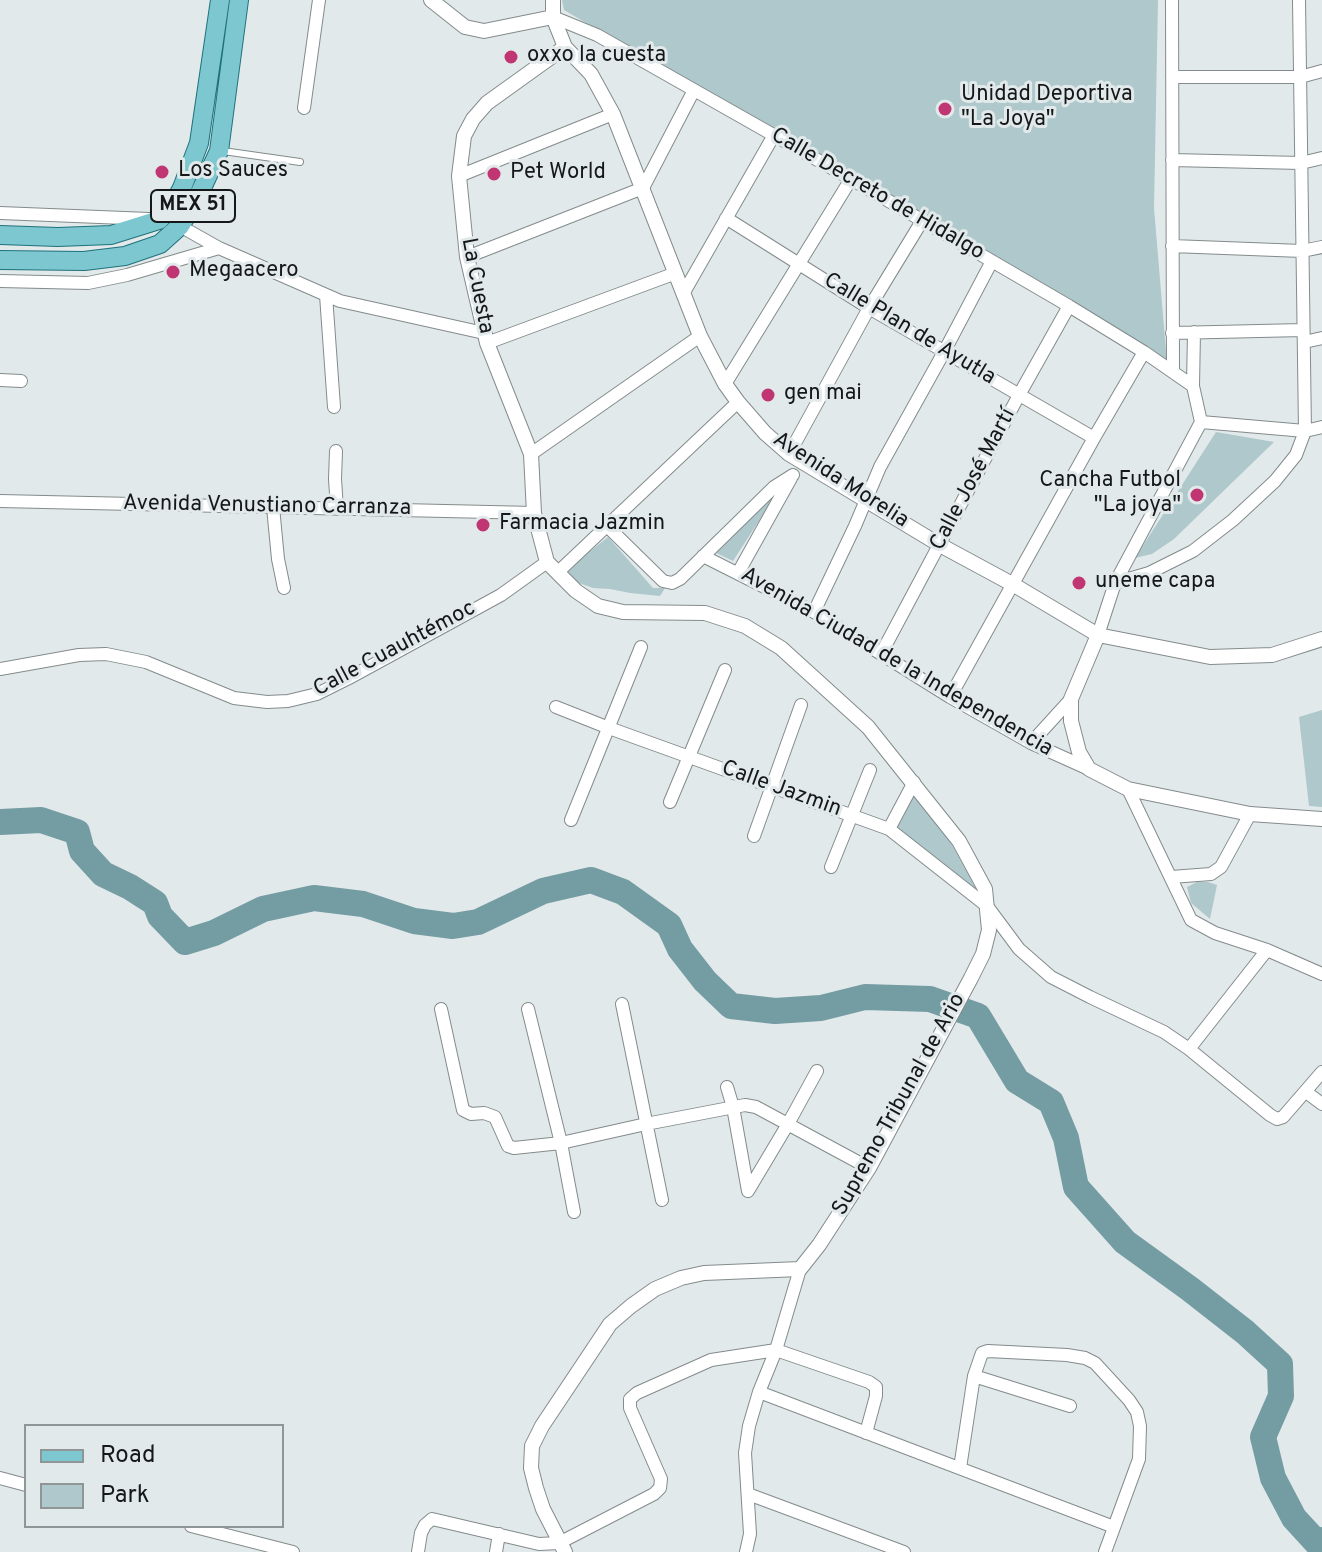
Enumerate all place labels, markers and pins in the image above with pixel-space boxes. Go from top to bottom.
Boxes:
place label: oxxo la cuesta [527,44,666,70]
marker: oxxo la cuesta [502,48,520,66]
place label: Unidad Deportiva "La Joya" [961,83,1132,134]
marker: Unidad Deportiva "La Joya" [936,100,954,118]
place label: Los Sauces [178,159,288,185]
place label: Pet World [510,161,606,187]
marker: Los Sauces [153,163,171,181]
marker: Pet World [485,165,503,183]
place label: Megaacero [189,259,299,285]
marker: Megaacero [164,263,182,281]
place label: gen mai [784,382,862,408]
marker: gen mai [759,386,777,404]
place label: Cancha Futbol "La joya" [1039,469,1181,520]
marker: Cancha Futbol "La joya" [1188,486,1206,504]
place label: Farmacia Jazmin [499,512,665,538]
marker: Farmacia Jazmin [474,516,492,534]
place label: uneme capa [1095,570,1215,596]
marker: uneme capa [1070,574,1088,592]

